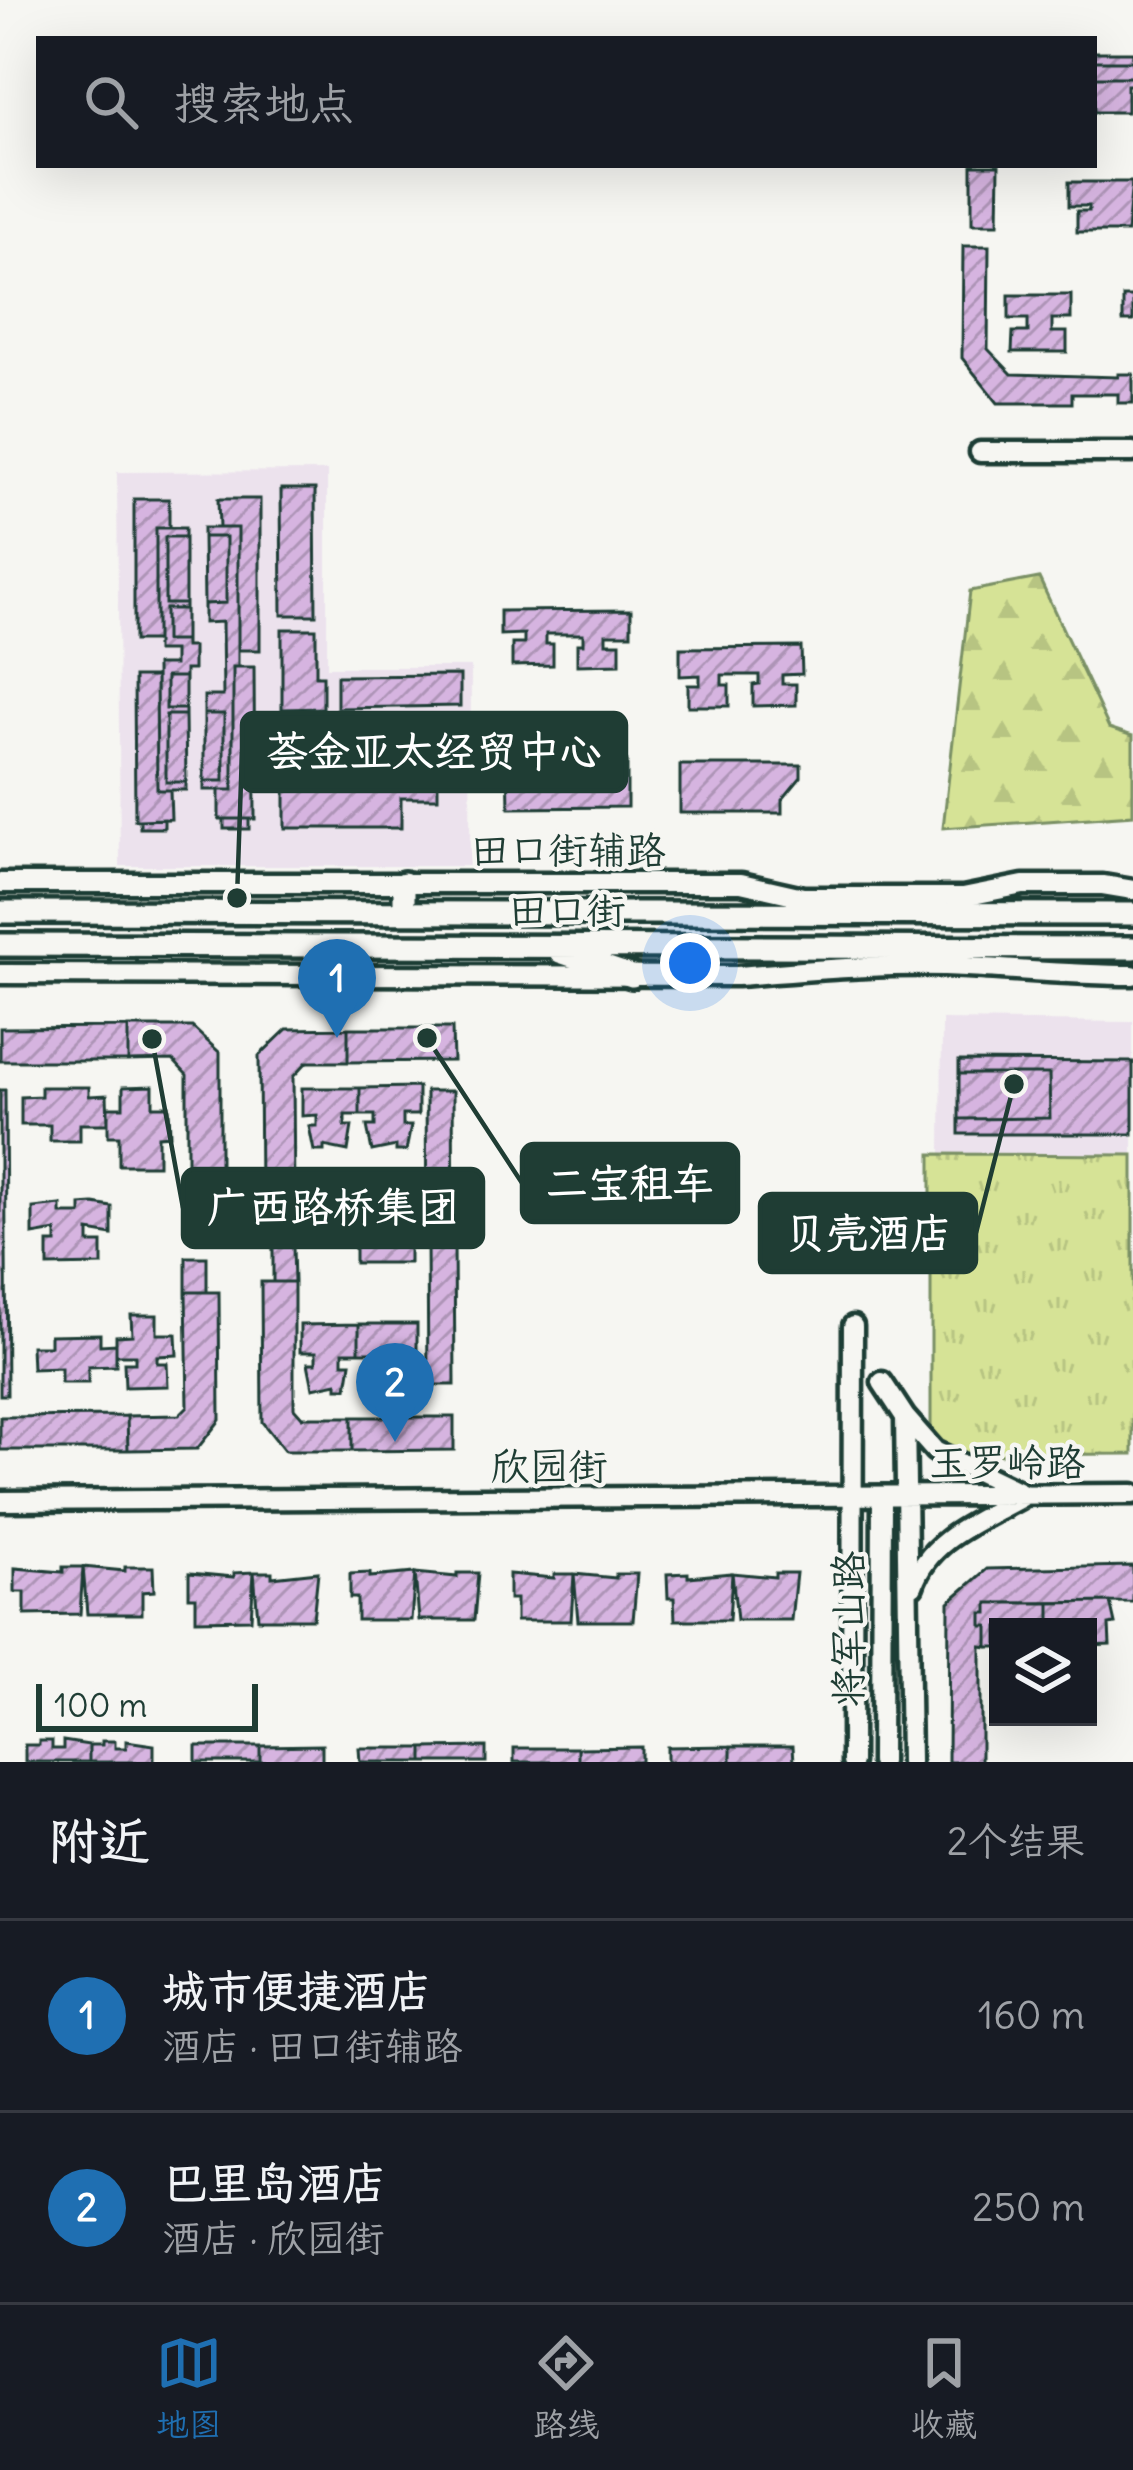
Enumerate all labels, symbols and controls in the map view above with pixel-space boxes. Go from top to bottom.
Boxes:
search box [36,36,1097,168]
icon: search [78,69,144,135]
text: 搜索地点 [174,75,354,131]
callout: 荟金亚太经贸中心 [242,713,626,791]
text: 荟金亚太经贸中心 [266,725,602,777]
street label: 田口街辅路 [470,826,666,875]
street label: 田口街 [508,886,626,935]
your location [660,933,720,993]
pin: 1 [298,939,376,1038]
callout: 二宝租车 [522,1144,738,1222]
text: 二宝租车 [546,1157,714,1209]
callout: 广西路桥集团 [183,1169,483,1247]
text: 广西路桥集团 [207,1181,459,1233]
callout: 贝壳酒店 [760,1194,976,1272]
text: 贝壳酒店 [784,1207,952,1259]
pin: 2 [356,1343,434,1442]
street label: 玉罗岭路 [929,1438,1085,1487]
street label: 欣园街 [490,1442,608,1491]
street label: 将军山路 [824,1551,873,1707]
map controls [989,1618,1097,1726]
button: layers [989,1618,1097,1726]
scale bar [36,1678,258,1731]
text: 100 m [54,1684,147,1726]
text: 附近 [48,1809,150,1873]
text: 2个结果 [947,1817,1085,1866]
text: 城市便捷酒店 [162,1963,432,2019]
text: 1 [79,1991,95,2040]
text: 160 m [978,1991,1085,2040]
text: 酒店 · 田口街辅路 [162,2022,462,2071]
text: 巴里岛酒店 [162,2155,387,2211]
text: 2 [76,2183,98,2232]
text: 250 m [972,2183,1085,2232]
text: 酒店 · 欣园街 [162,2214,384,2263]
tab: 地图 [156,2330,222,2445]
tab: 路线 [533,2330,599,2445]
tab: 收藏 [911,2330,977,2445]

